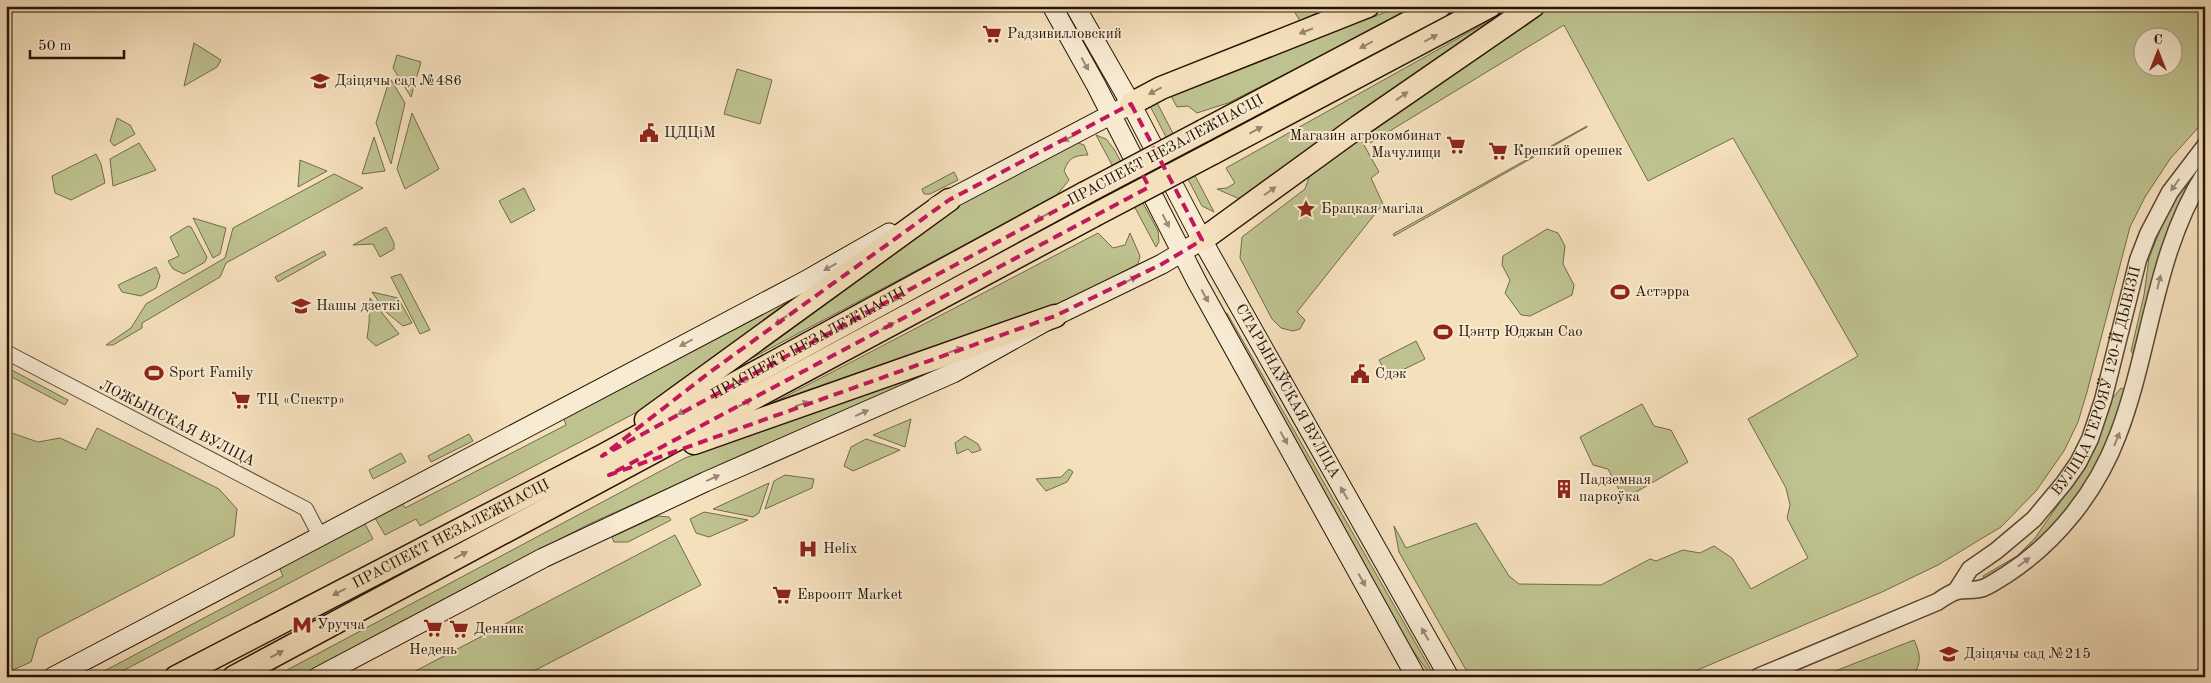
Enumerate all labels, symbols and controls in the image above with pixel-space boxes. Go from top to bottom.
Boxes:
supermarket icon: Радзивилловский [981,23,1003,45]
place label: Радзивилловский [1007,27,1122,42]
one-way arrow [1299,27,1313,35]
scale bar [30,28,124,60]
north arrow [2134,28,2184,78]
text: С [2153,33,2163,47]
one-way arrow [1424,34,1438,42]
text: 50 m [38,39,72,54]
one-way arrow [1359,41,1374,49]
one-way arrow [1081,56,1089,71]
school or university icon: Дзіцячы сад №486 [309,70,331,92]
place label: Дзіцячы сад №486 [335,74,462,89]
one-way arrow [1148,87,1163,95]
one-way arrow [1396,91,1409,101]
street label: ПРАСПЕКТ НЕЗАЛЕЖНАСЦІ [1066,93,1267,209]
public building icon: ЦДЦіМ [638,122,660,144]
place label: ЦДЦіМ [664,126,716,141]
one-way arrow [1249,126,1264,134]
place label: Магазин агрокомбинат Мачулищи [1290,129,1441,161]
one-way arrow [1062,133,1075,142]
supermarket icon: Магазин агрокомбинат Мачулищи [1445,134,1467,156]
supermarket icon: Крепкий орешек [1487,140,1509,162]
place label: Крепкий орешек [1513,144,1623,159]
one-way arrow [2170,178,2180,191]
one-way arrow [1263,186,1277,196]
place icon: Брацкая магіла [1295,198,1317,220]
place label: Брацкая магіла [1321,202,1424,217]
one-way arrow [1035,213,1050,221]
one-way arrow [1162,213,1170,228]
one-way arrow [823,262,836,271]
street label: ВУЛІЦА ГЕРОЯЎ 120-Й ДЫВІЗІІ [2049,265,2144,499]
one-way arrow [2155,275,2163,290]
one-way arrow [1123,276,1137,284]
sports icon: Астэрра [1609,281,1631,303]
street label: ПРАСПЕКТ НЕЗАЛЕЖНАСЦІ [708,284,909,403]
place label: Астэрра [1635,285,1690,300]
one-way arrow [1201,288,1209,303]
school or university icon: Нашы дзеткі [290,295,312,317]
place label: Нашы дзеткі [316,299,400,314]
street label: СТАРЫНАЎСКАЯ ВУЛІЦА [1232,302,1343,481]
one-way arrow [774,315,788,325]
sports icon: Цэнтр Юджын Сао [1432,321,1454,343]
one-way arrow [880,322,895,330]
place label: Цэнтр Юджын Сао [1458,325,1583,340]
one-way arrow [679,339,694,347]
one-way arrow [949,346,964,354]
sports icon: Sport Family [143,362,165,384]
public building icon: Сдэк [1349,363,1371,385]
place label: Sport Family [169,366,254,381]
place label: Сдэк [1375,367,1407,382]
street label: ЛОЖЫНСКАЯ ВУЛІЦА [97,378,258,470]
supermarket icon: ТЦ «Спектр» [230,389,252,411]
place label: ТЦ «Спектр» [256,393,345,408]
one-way arrow [737,399,752,407]
one-way arrow [795,400,810,407]
one-way arrow [677,407,692,415]
one-way arrow [855,409,869,417]
one-way arrow [1279,431,1288,444]
one-way arrow [2113,432,2121,446]
place label: Падземная паркоўка [1579,473,1651,505]
one-way arrow [706,474,720,482]
street label: ПРАСПЕКТ НЕЗАЛЕЖНАСЦІ [350,477,552,591]
building icon: Падземная паркоўка [1553,478,1575,500]
one-way arrow [1340,486,1349,500]
hospital icon: Helix [797,538,819,560]
place label: Helix [823,542,858,557]
one-way arrow [453,551,468,559]
one-way arrow [2017,557,2030,568]
one-way arrow [1358,573,1366,587]
supermarket icon: Евроопт Market [771,584,793,606]
one-way arrow [332,588,346,596]
place label: Евроопт Market [797,588,903,603]
metro station icon: Уручча [291,614,313,636]
supermarket icon: Недень [422,617,444,639]
place label: Уручча [317,618,366,633]
supermarket icon: Денник [448,618,470,640]
place label: Денник [474,622,525,637]
one-way arrow [1420,628,1429,641]
place label: Недень [409,643,457,658]
school or university icon: Дзіцячы сад №215 [1938,643,1960,665]
place label: Дзіцячы сад №215 [1964,647,2091,662]
one-way arrow [270,650,284,658]

